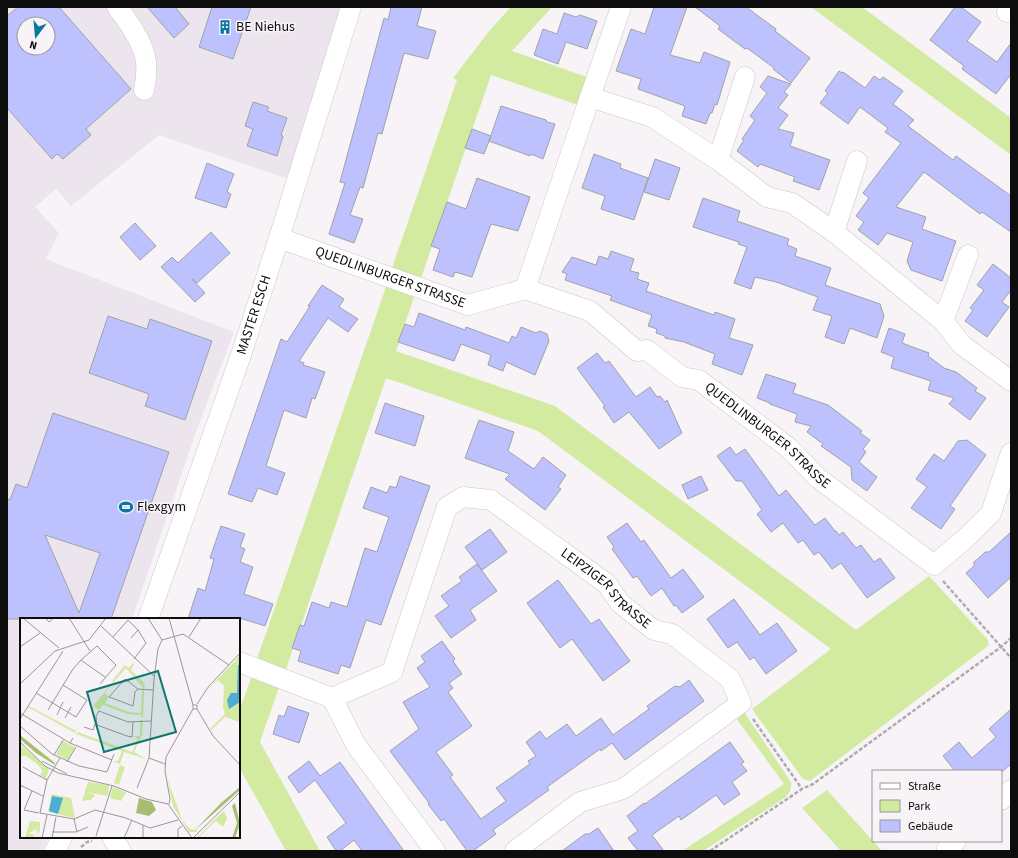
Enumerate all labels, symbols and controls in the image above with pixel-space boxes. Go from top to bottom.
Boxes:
north arrow [16,16,56,56]
place label: BE Niehus [236,17,295,37]
building icon: BE Niehus [217,19,233,35]
text: N [28,37,39,53]
street label: QUEDLINBURGER STRASSE [312,242,468,313]
street label: MASTER ESCH [232,273,276,357]
street label: QUEDLINBURGER STRASSE [700,378,834,494]
place label: Flexgym [137,497,186,517]
sports icon: Flexgym [118,499,134,515]
street label: LEIPZIGER STRASSE [556,544,655,634]
inset map [20,618,240,838]
legend [872,770,1002,842]
text: Straße [908,778,941,795]
text: Park [908,798,930,815]
text: Gebäude [908,818,953,835]

